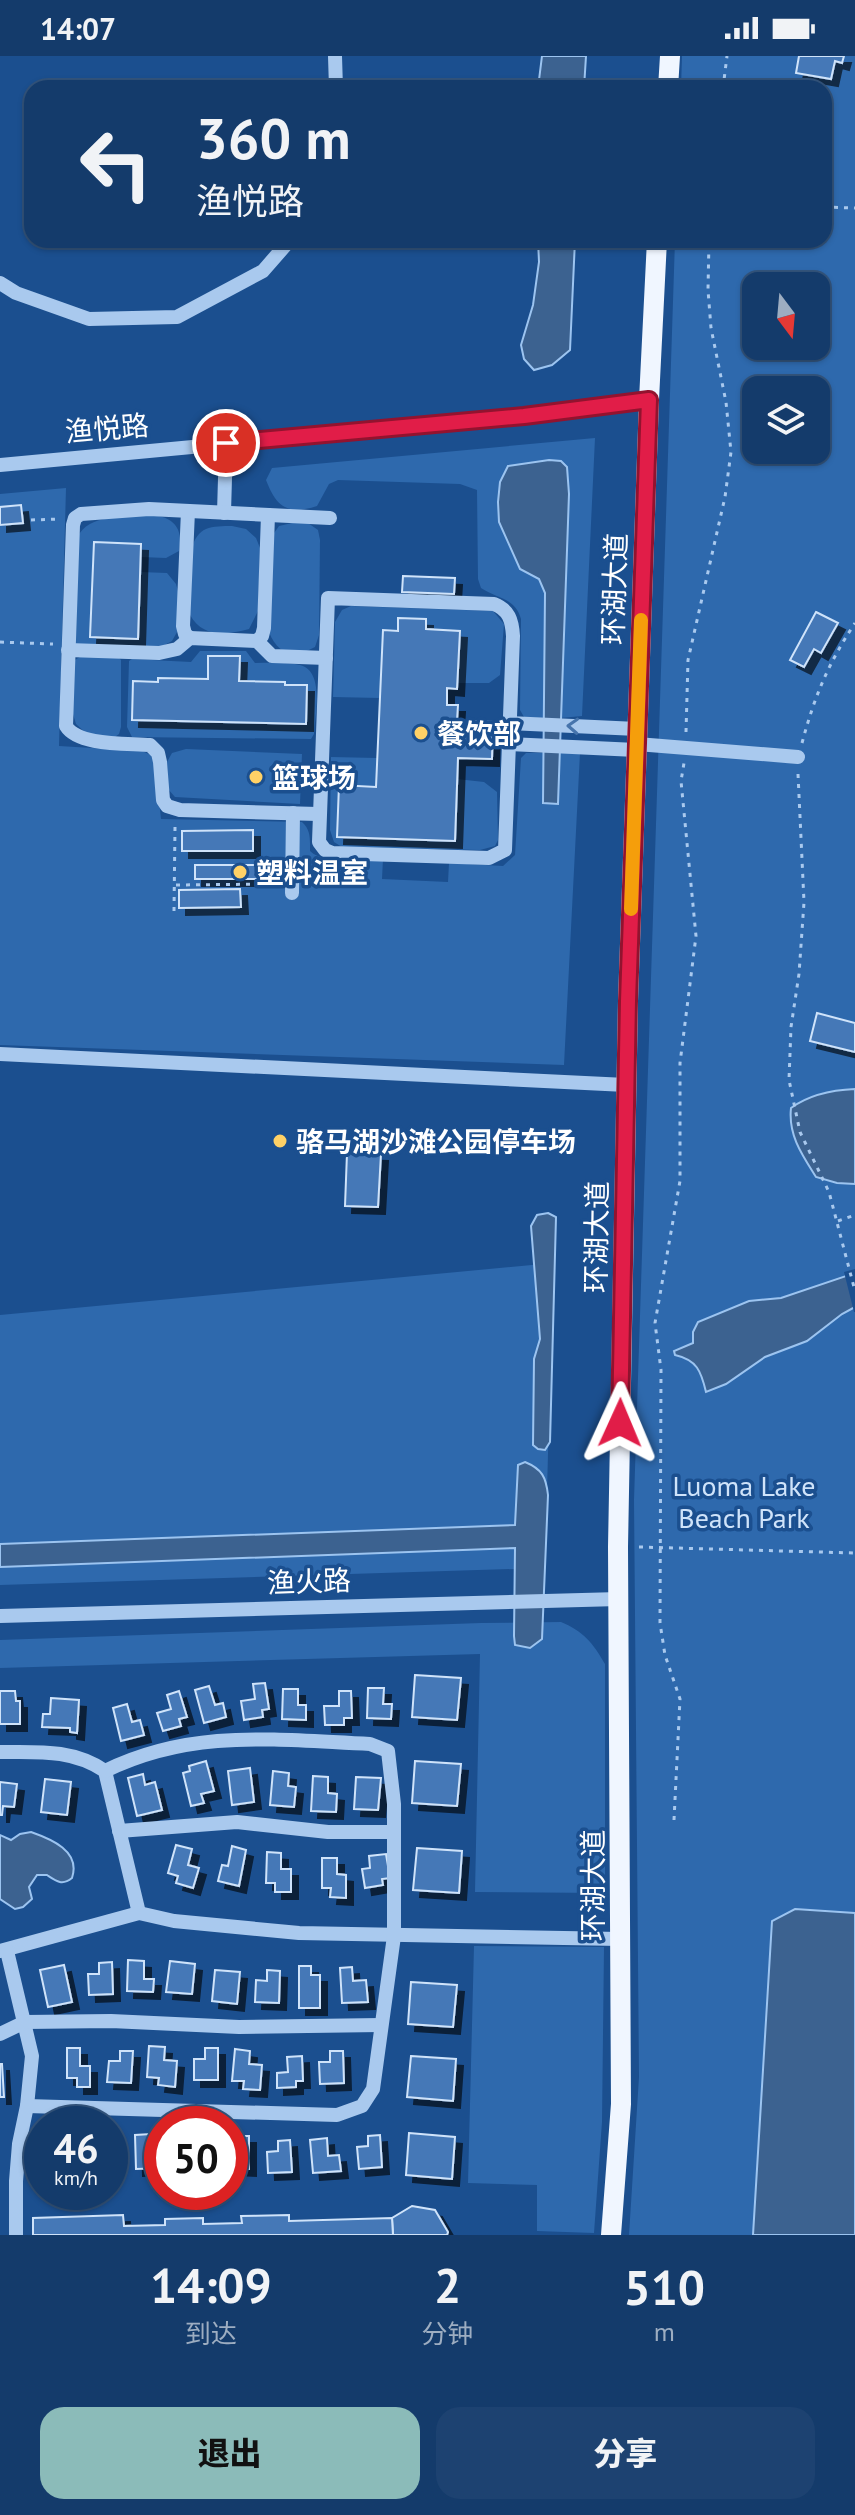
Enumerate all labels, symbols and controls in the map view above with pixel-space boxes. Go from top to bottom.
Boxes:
text: 14:07 [40,9,116,48]
text: 360 m [196,102,351,174]
icon: left [64,112,168,216]
text: 渔悦路 [196,177,304,224]
north arrow [742,272,830,360]
map controls [742,272,830,464]
button: layers [742,376,830,464]
street label: 渔悦路 [64,406,150,450]
pin [192,409,260,477]
icon: arrive [204,421,248,465]
street label: 环湖大道 [594,532,634,646]
place label: 餐饮部 [437,715,521,752]
one-way arrow [566,718,579,735]
marker: 餐饮部 [412,724,430,742]
place label: 篮球场 [272,759,356,796]
marker: 篮球场 [247,768,265,786]
place label: 塑料温室 [256,854,368,891]
marker: 塑料温室 [231,863,249,881]
place label: 骆马湖沙滩公园停车场 [296,1123,576,1160]
marker: 骆马湖沙滩公园停车场 [271,1132,289,1150]
street label: 环湖大道 [577,1181,615,1293]
position arrow [578,1381,662,1465]
park label: Luoma Lake Beach Park [672,1467,816,1536]
street label: 渔火路 [266,1561,352,1601]
street label: 环湖大道 [574,1829,611,1941]
speed limit sign: 50 [144,2106,248,2210]
text: 46 [53,2122,99,2174]
text: km/h [54,2165,98,2191]
text: 14:09 [150,2254,272,2316]
text: 2 [434,2254,461,2316]
text: 510 [623,2256,705,2318]
text: m [654,2315,675,2348]
text: 到达 [185,2317,237,2350]
text: 分钟 [422,2317,474,2350]
button: 退出 [40,2407,420,2499]
button: 分享 [436,2407,815,2499]

